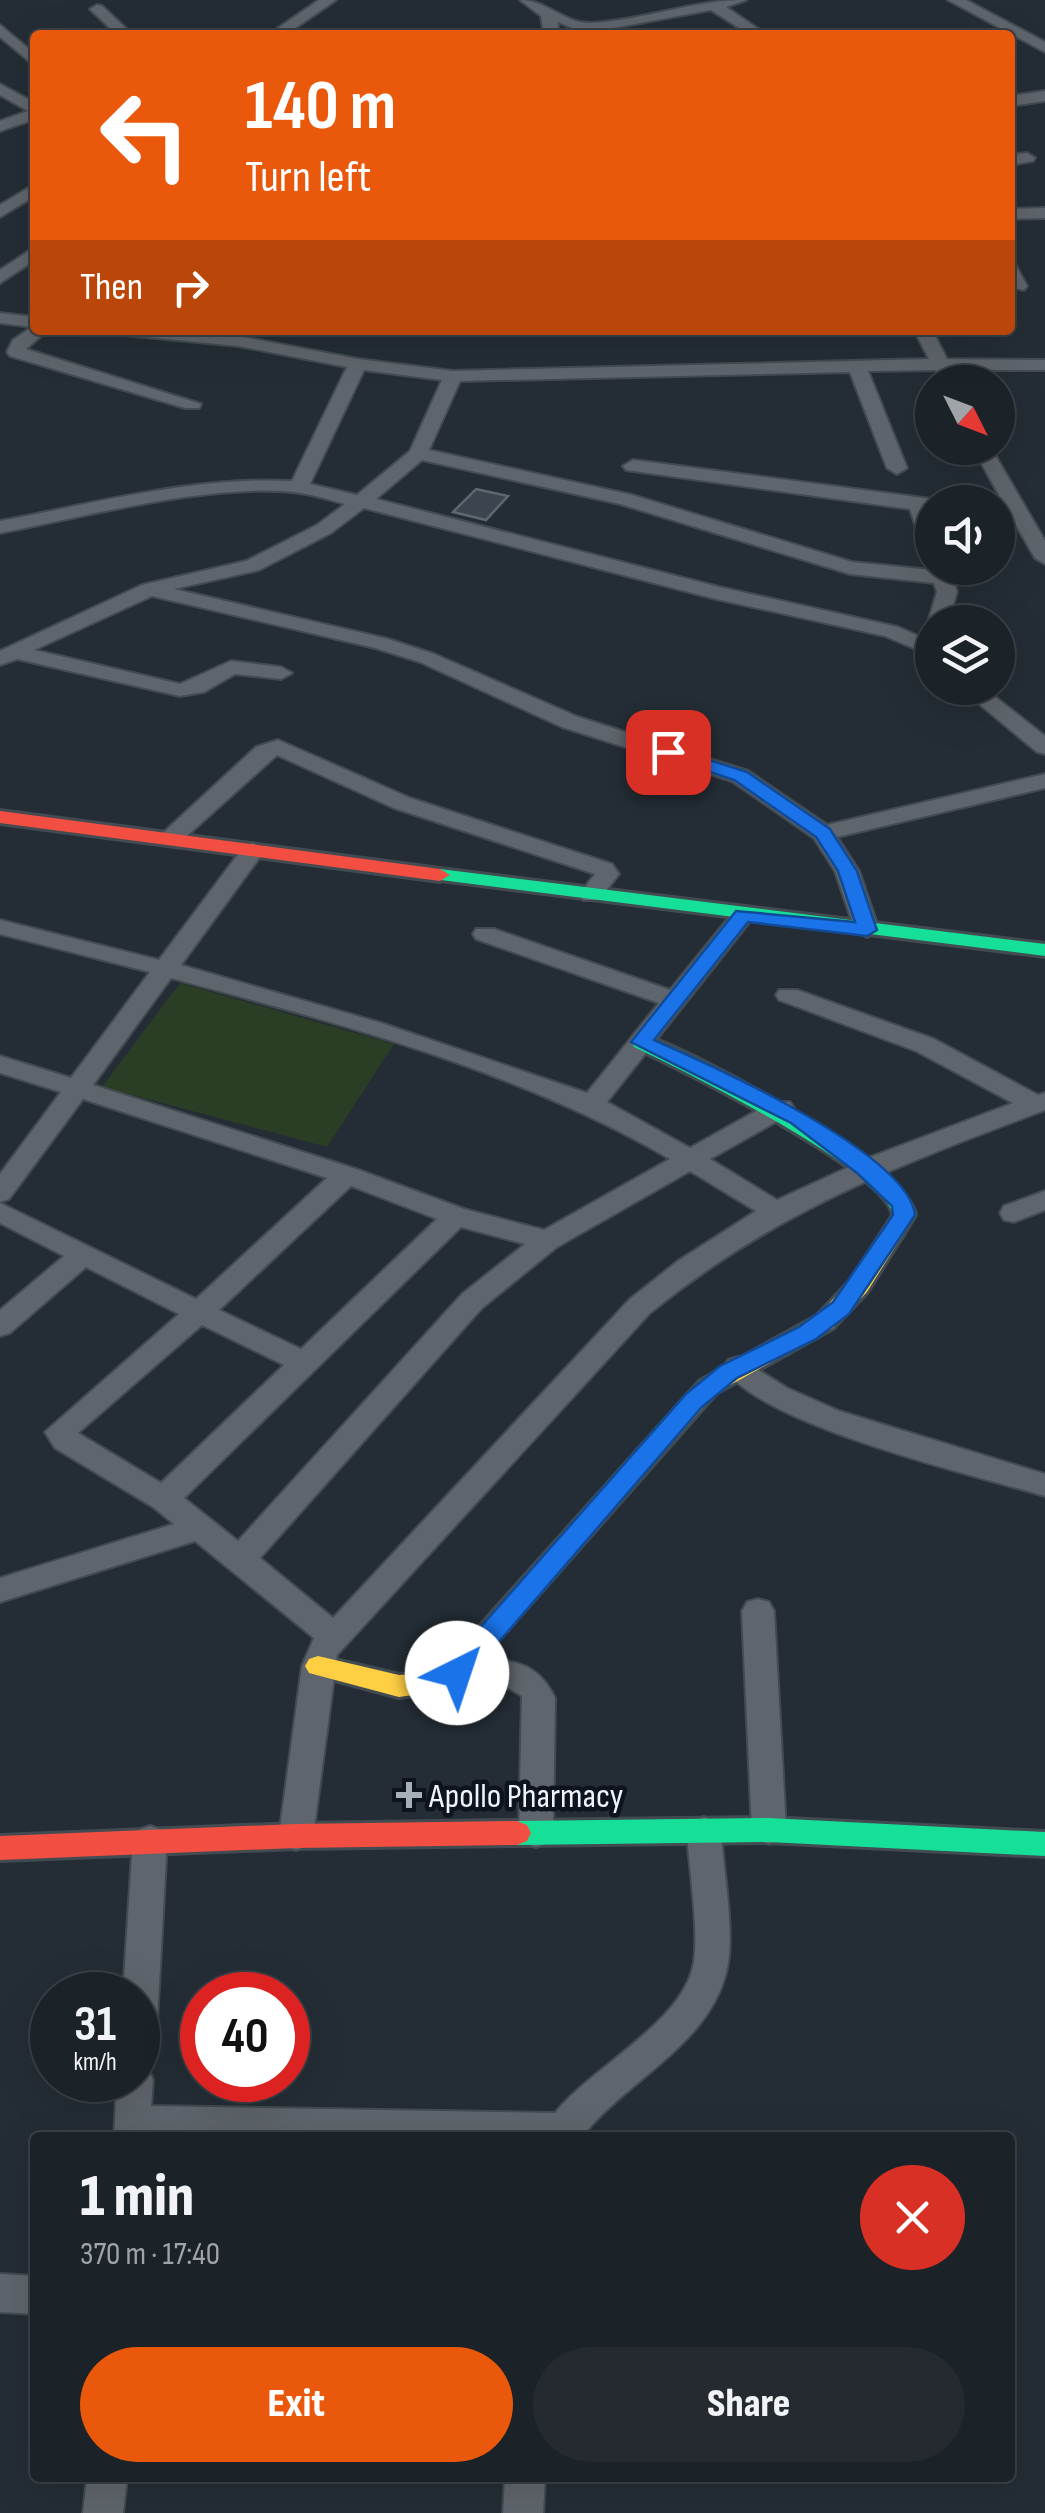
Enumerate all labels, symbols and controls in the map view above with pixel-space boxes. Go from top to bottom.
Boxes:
text: 140 m [245,65,396,149]
icon: left [80,70,210,200]
text: Turn left [245,150,371,205]
icon: right [163,260,218,315]
text: Then [80,265,143,310]
north arrow [915,365,1015,465]
map controls [915,365,1015,705]
button: sound [915,485,1015,585]
button: layers [915,605,1015,705]
pin [626,710,711,795]
icon: arrive [641,725,696,780]
position arrow [405,1621,509,1725]
place label: Apollo Pharmacy [428,1775,623,1818]
marker: Apollo Pharmacy [398,1784,420,1806]
speed limit sign: 40 [180,1972,310,2102]
text: 31 [74,1995,116,2055]
text: km/h [73,2047,117,2078]
text: 1 min [80,2161,194,2233]
button: close [860,2165,965,2270]
text: 370 m · 17:40 [80,2235,220,2274]
button: Exit [80,2347,513,2462]
button: Share [533,2347,965,2462]

